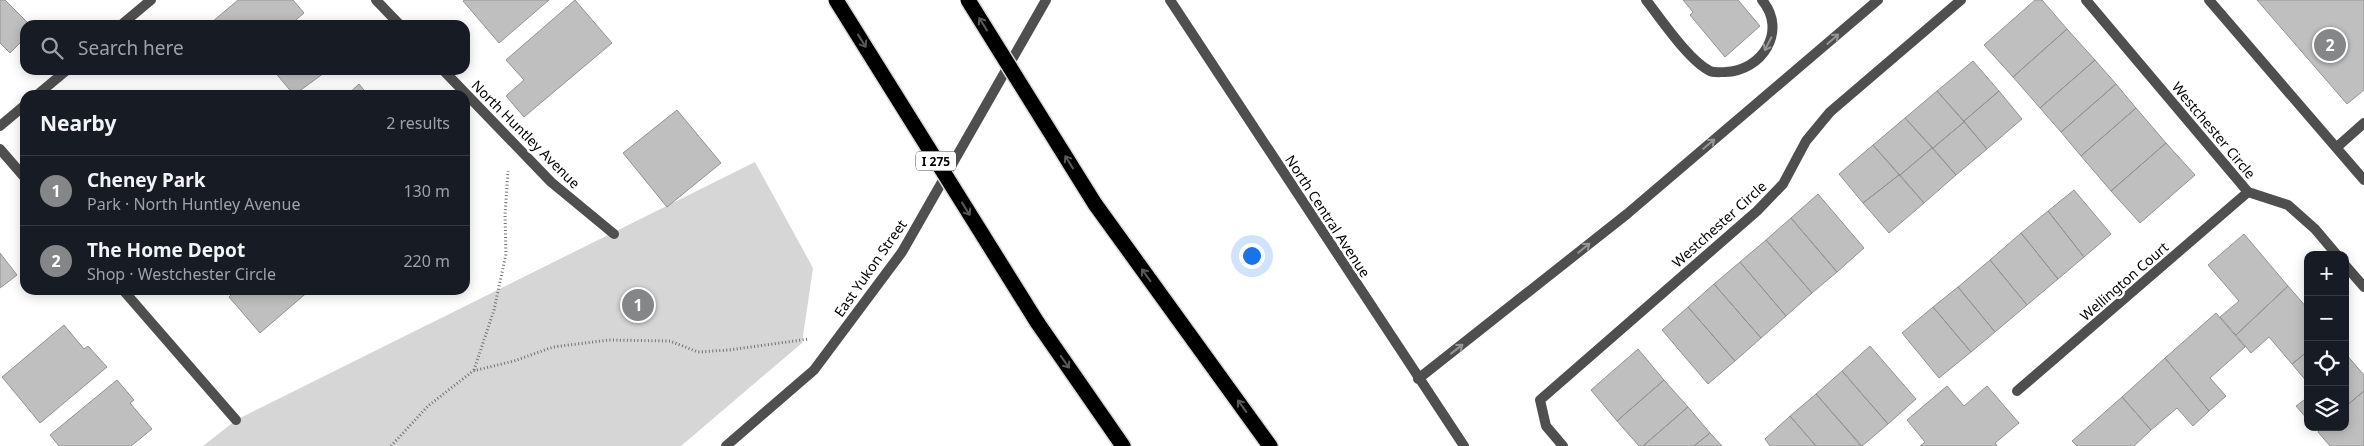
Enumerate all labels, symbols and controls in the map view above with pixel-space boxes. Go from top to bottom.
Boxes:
one-way arrow [978,17,989,31]
search box [20,20,470,75]
pin: 2 [2314,26,2346,64]
icon: search [38,34,66,62]
one-way arrow [857,34,867,48]
one-way arrow [1826,34,1839,45]
text: Search here [78,35,184,61]
one-way arrow [1763,36,1772,51]
street label: North Huntley Avenue [468,76,584,192]
street label: Westchester Circle [2168,78,2260,183]
text: Nearby [40,109,116,137]
text: 2 results [386,112,450,134]
one-way arrow [1703,139,1716,150]
street label: North Central Avenue [1281,151,1375,281]
road number: I 275 [916,152,956,170]
one-way arrow [1063,156,1073,170]
text: Cheney Park [87,167,205,193]
street label: Westchester Circle [1668,176,1770,272]
text: 1 [51,180,61,202]
text: 130 m [403,180,450,202]
text: Park · North Huntley Avenue [87,193,300,215]
one-way arrow [962,201,972,215]
street label: East Yukon Street [829,216,911,320]
text: The Home Depot [87,237,245,263]
street label: Wellington Court [2076,237,2172,325]
one-way arrow [1577,242,1590,253]
your location [1239,243,1265,269]
text: 2 [51,250,61,272]
text: 220 m [403,250,450,272]
map controls [2304,251,2349,431]
button: + [2304,251,2349,296]
text: Shop · Westchester Circle [87,263,276,285]
one-way arrow [1141,269,1152,282]
pin: 1 [622,286,654,324]
button: − [2304,296,2349,341]
button: locate [2304,341,2349,386]
one-way arrow [1450,343,1463,354]
one-way arrow [1060,355,1070,369]
button: layers [2304,386,2349,431]
one-way arrow [1237,399,1247,413]

